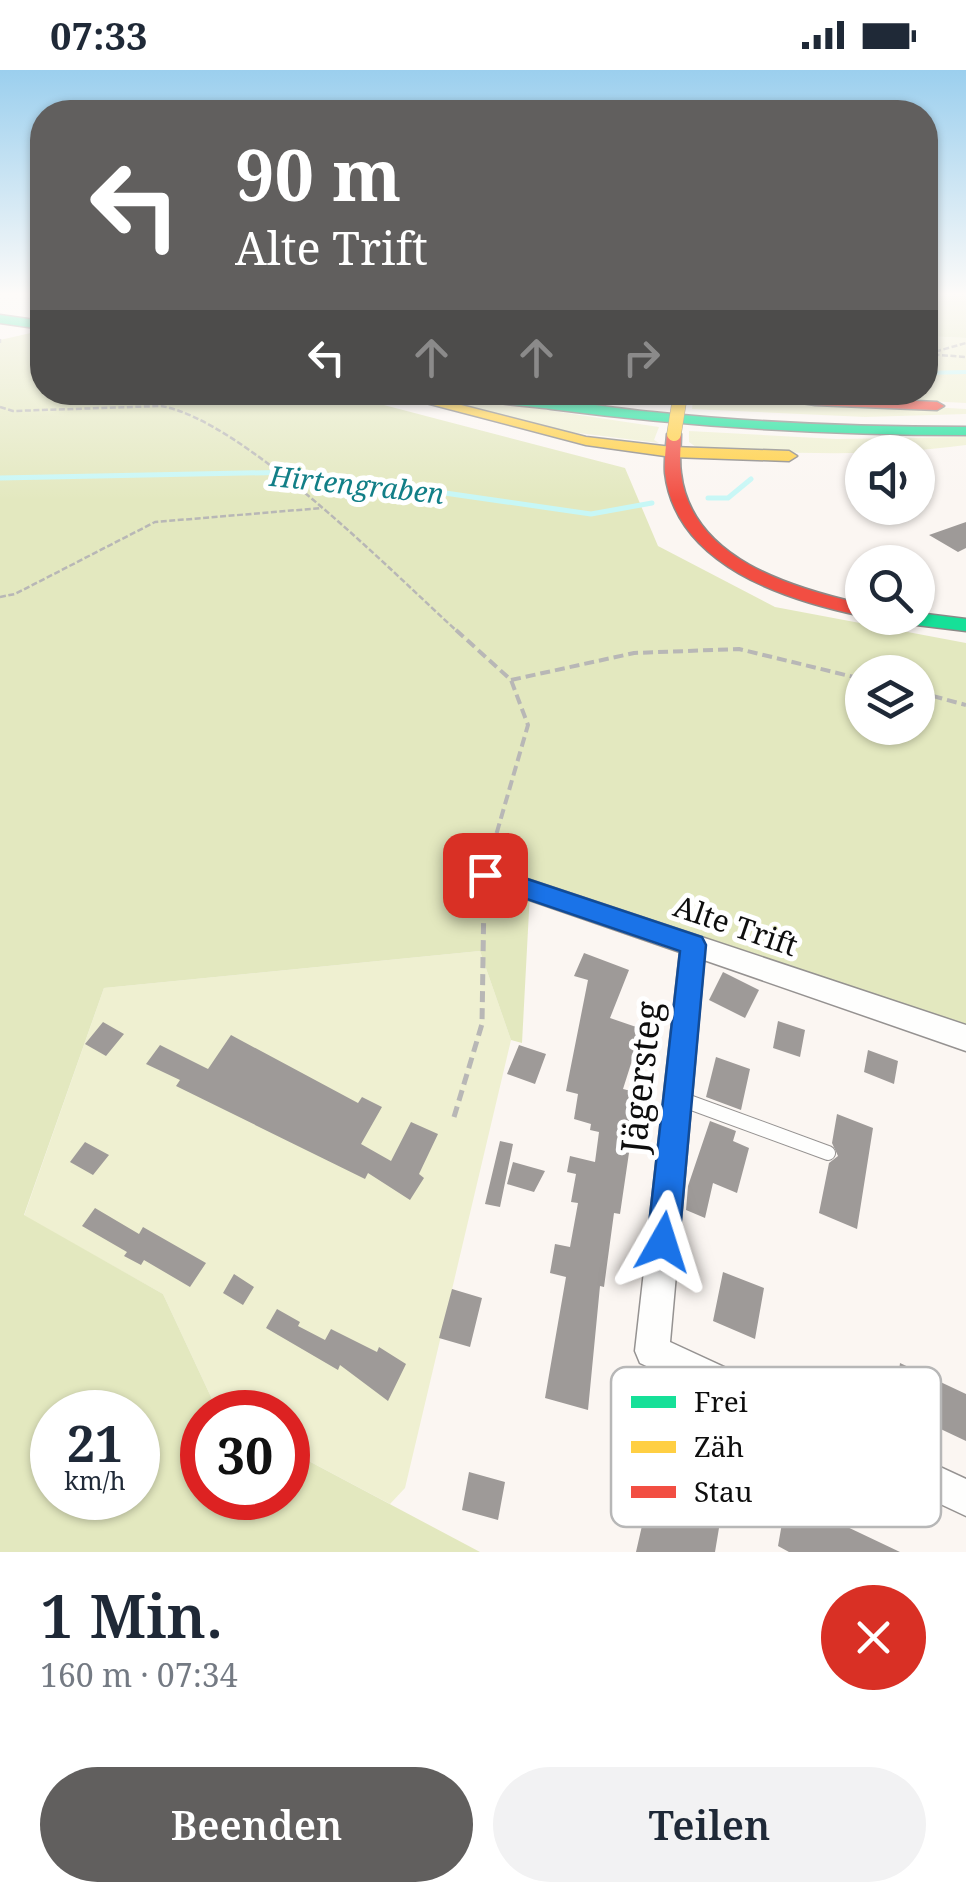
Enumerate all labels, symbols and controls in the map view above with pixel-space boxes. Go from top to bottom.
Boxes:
text: 07:33 [50,9,147,61]
text: 90 m [235,126,401,222]
icon: left [70,140,200,270]
text: Alte Trift [235,217,428,278]
icon: left [299,330,354,385]
icon: ahead [404,330,459,385]
icon: ahead [509,330,564,385]
icon: right [614,330,669,385]
map controls [845,435,935,745]
button: sound [845,435,935,525]
water label: Hirtengraben [267,456,446,512]
button: search [845,545,935,635]
button: layers [845,655,935,745]
pin [443,833,528,918]
icon: arrive [458,848,513,903]
street label: Alte Trift [669,885,803,965]
street label: Jägersteg [609,999,671,1156]
position arrow [611,1190,715,1294]
legend [611,1367,941,1527]
text: Frei [694,1382,748,1420]
speed limit sign: 30 [180,1390,310,1520]
text: 21 [67,1409,123,1477]
text: Zäh [694,1427,744,1465]
text: km/h [64,1463,126,1497]
text: Stau [694,1472,753,1510]
text: 1 Min. [40,1574,223,1656]
button: close [821,1585,926,1690]
text: 160 m · 07:34 [40,1653,238,1696]
button: Beenden [40,1767,473,1882]
button: Teilen [493,1767,926,1882]

